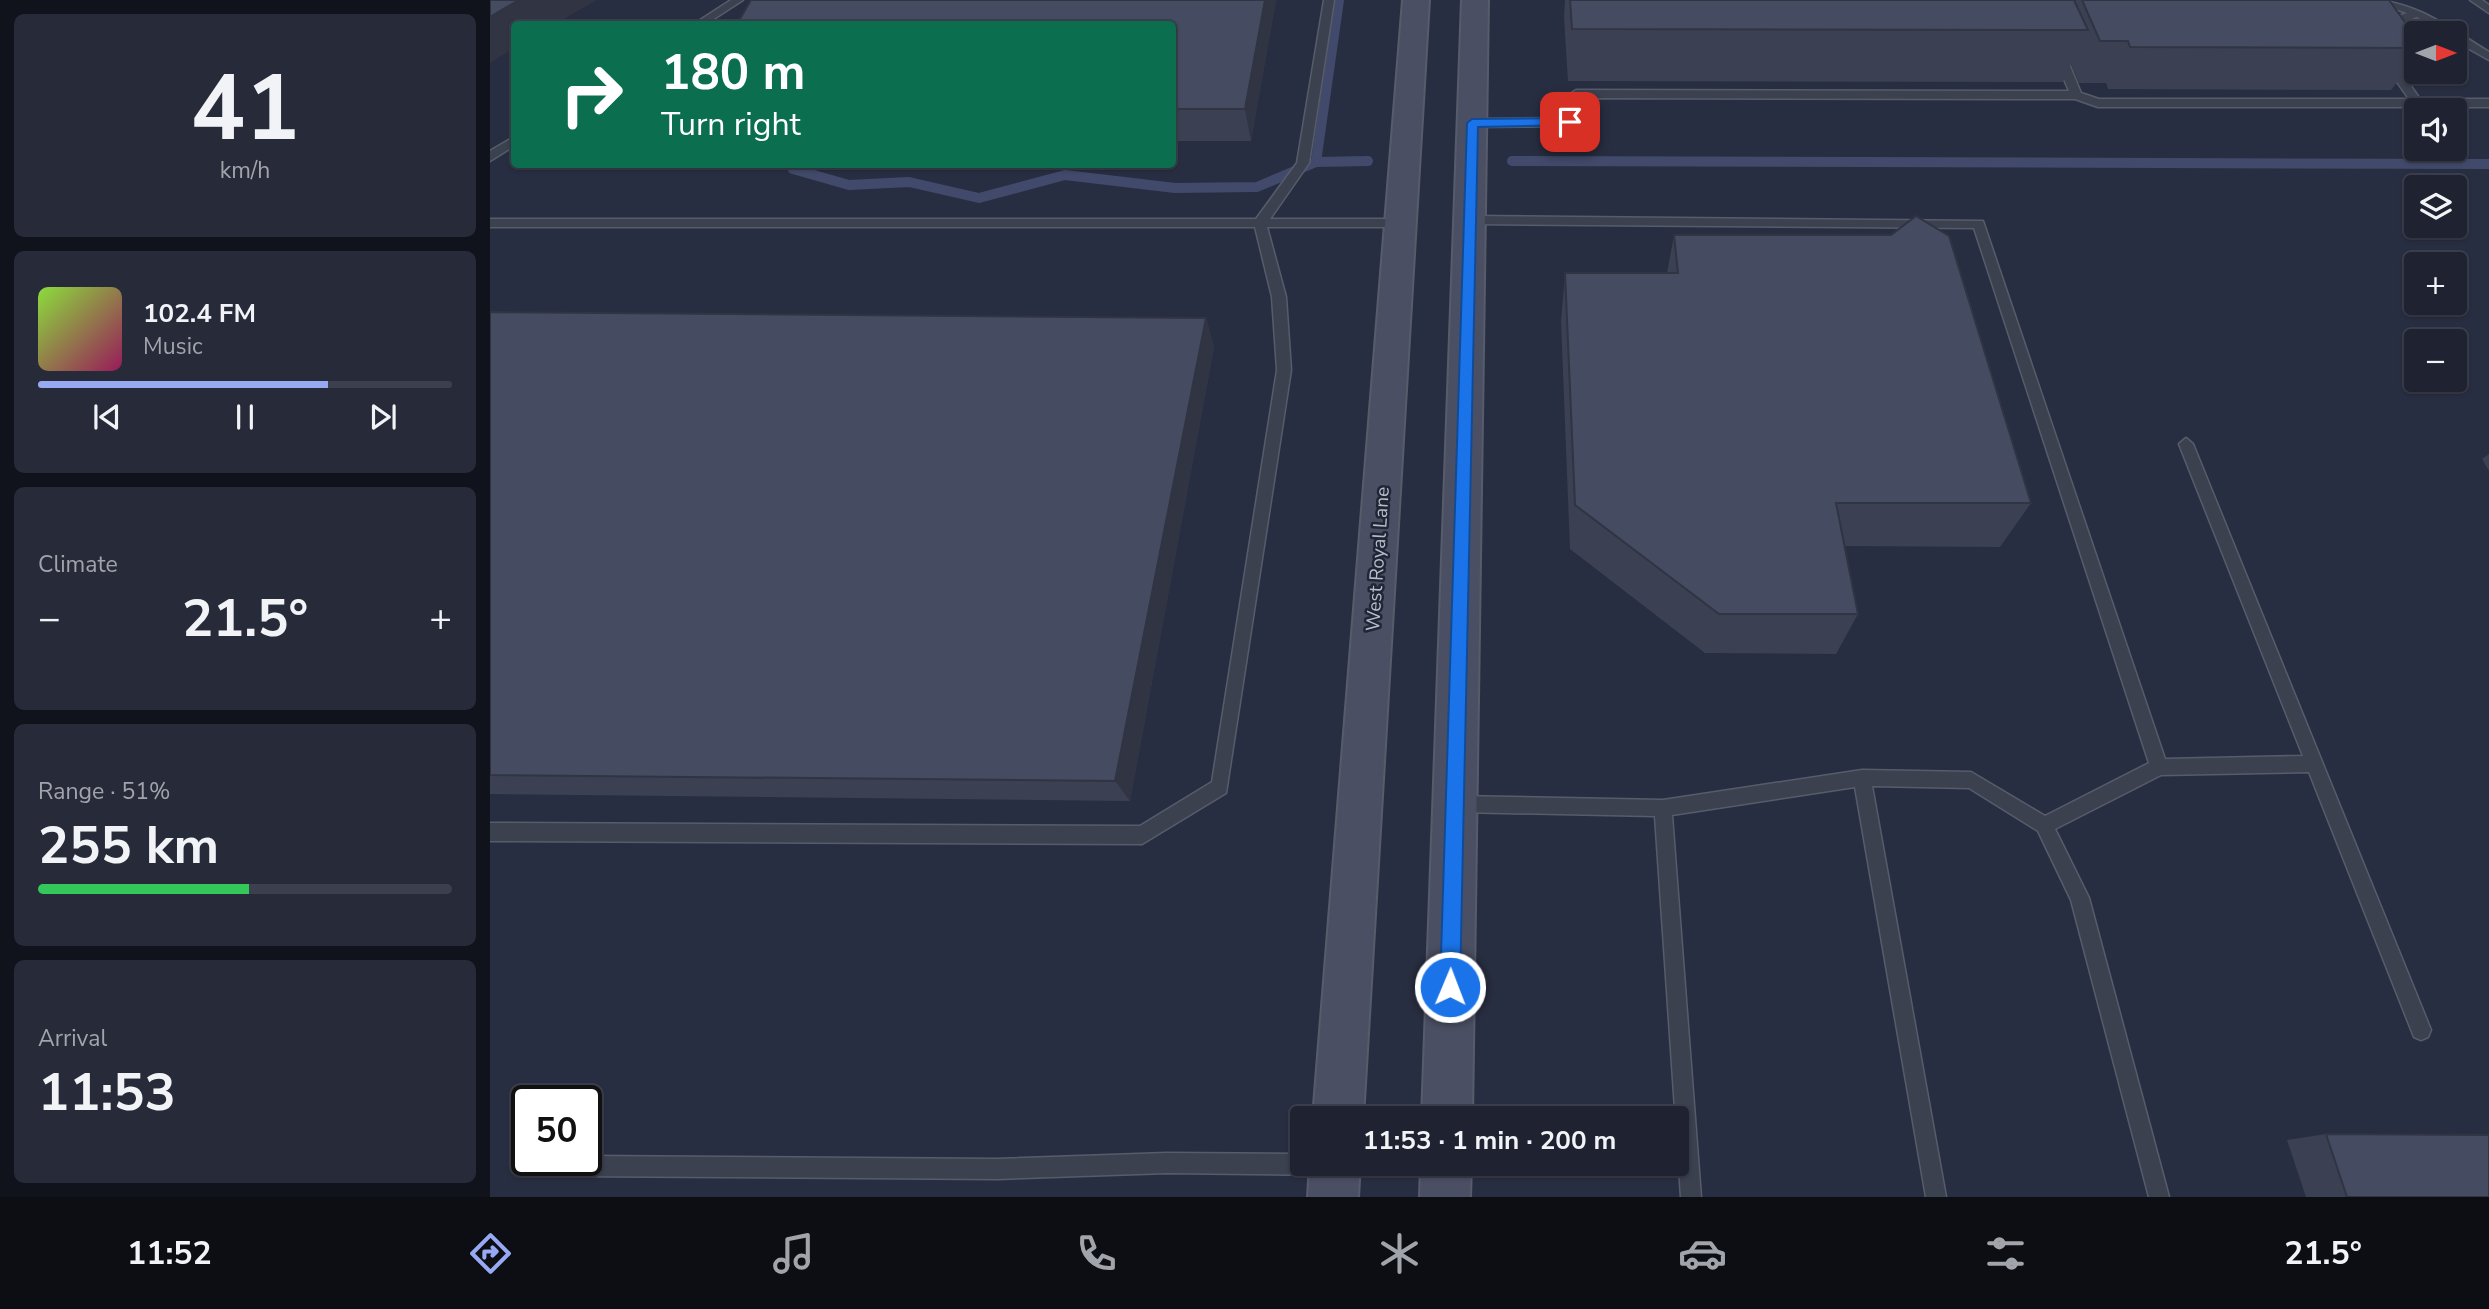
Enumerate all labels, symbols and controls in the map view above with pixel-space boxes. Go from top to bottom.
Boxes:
north arrow [2404,21,2468,84]
map controls [2404,21,2467,392]
text: 180 m [661,39,805,106]
text: 41 [190,47,300,171]
icon: right [546,49,637,140]
pin [1540,92,1600,152]
button: sound [2404,98,2467,161]
text: Turn right [661,103,801,146]
icon: arrive [1551,103,1589,141]
text: km/h [220,155,270,186]
button: layers [2404,175,2467,238]
button: + [2404,252,2467,315]
text: 102.4 FM [143,296,256,331]
button: − [2404,329,2467,392]
text: Music [143,331,203,362]
icon: previous [88,398,126,436]
icon: pause [226,398,264,436]
icon: next [364,398,402,436]
street label: West Royal Lane [1360,486,1396,632]
text: Climate [38,549,118,580]
text: 21.5° [182,583,308,654]
text: − [38,593,61,644]
text: + [429,593,452,644]
text: Range · 51% [38,776,170,807]
text: 255 km [38,810,219,881]
position arrow [1413,950,1487,1024]
text: Arrival [38,1023,107,1054]
text: 11:53 [38,1057,176,1128]
speed limit sign: 50 [511,1085,602,1176]
text: 11:53 · 1 min · 200 m [1363,1123,1616,1158]
icon: directions [466,1229,515,1278]
icon: music [769,1229,818,1278]
icon: phone [1072,1229,1121,1278]
icon: climate [1375,1229,1424,1278]
icon: car [1678,1229,1727,1278]
icon: filters [1981,1229,2030,1278]
text: 11:52 [127,1232,212,1275]
text: 21.5° [2284,1232,2362,1275]

